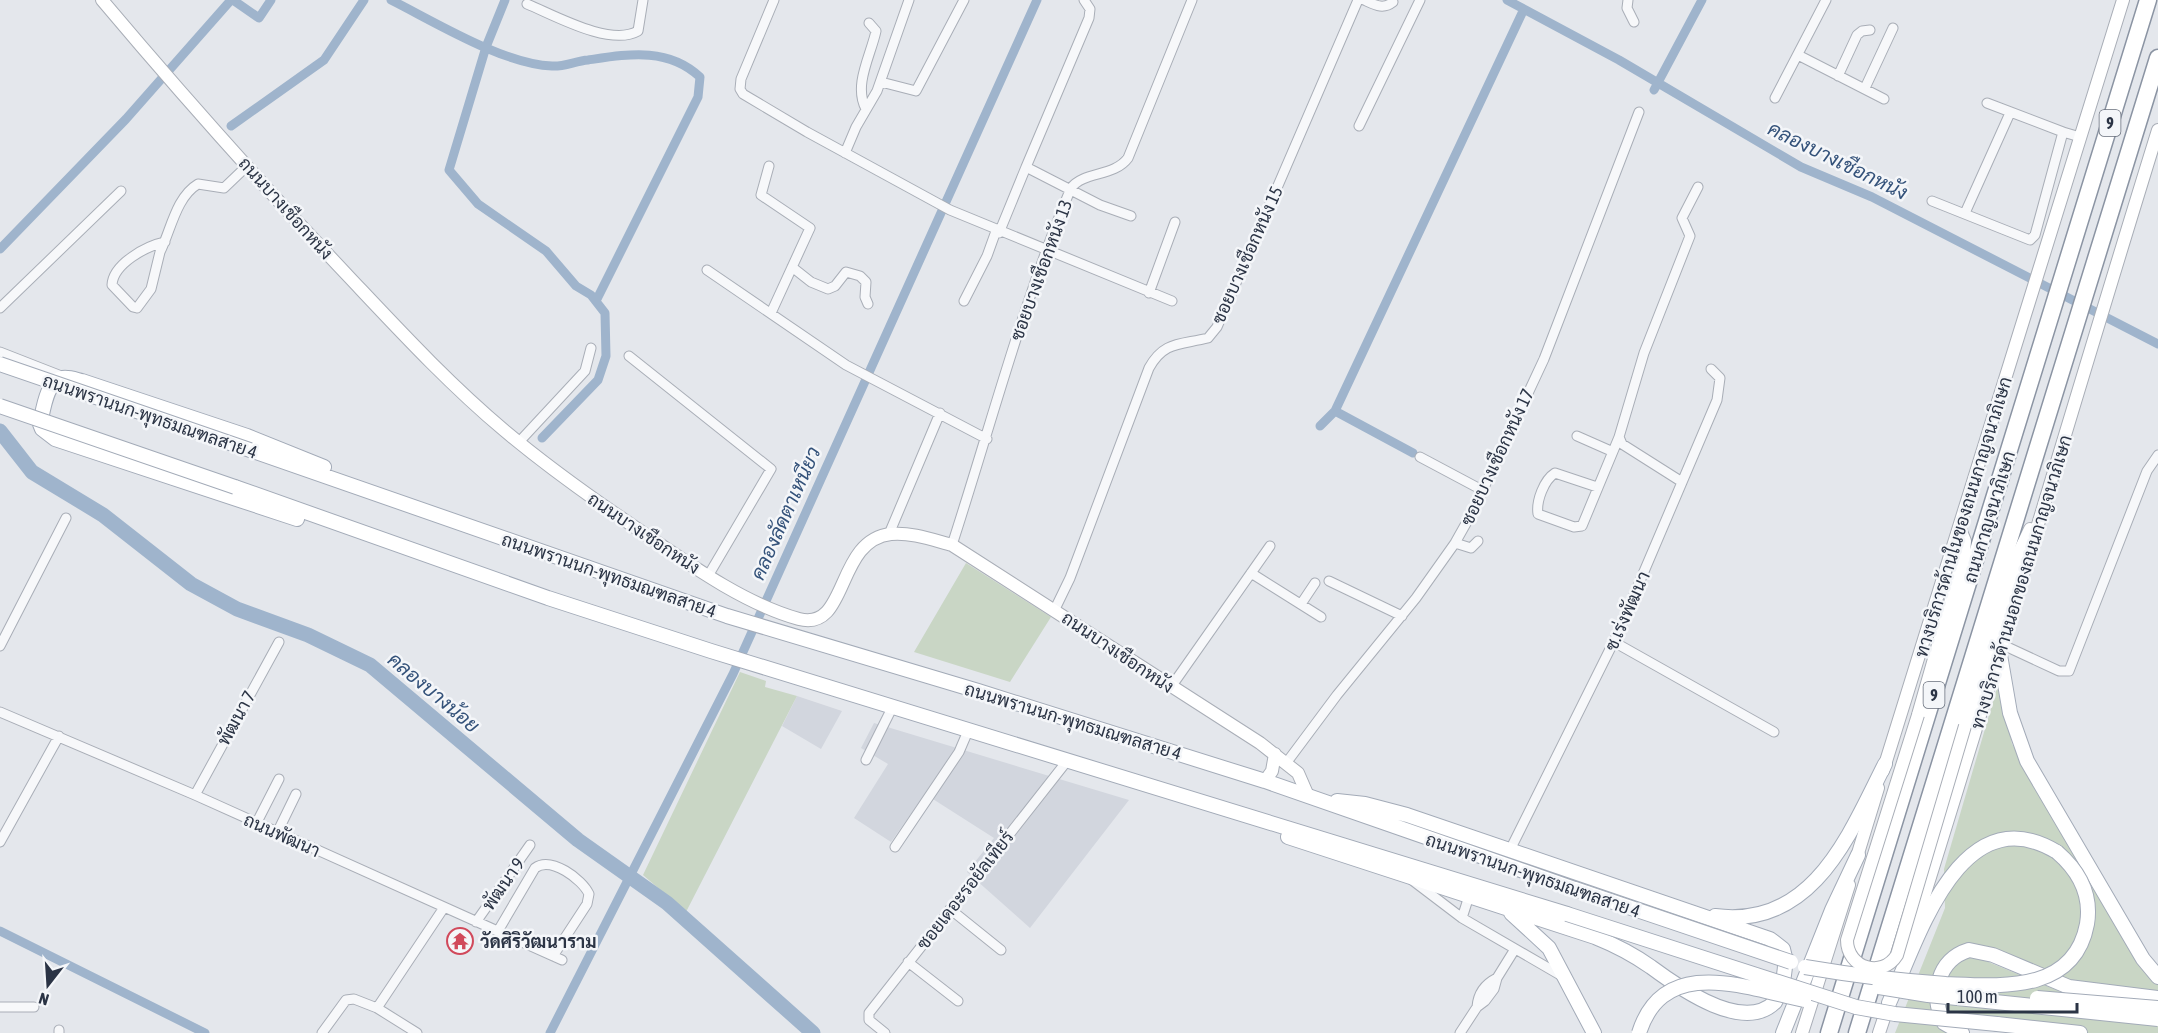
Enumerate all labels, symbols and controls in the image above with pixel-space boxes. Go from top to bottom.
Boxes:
road number: 9 [2100,110,2120,136]
water label: คลองบางเชือกหนัง [1765,115,1912,204]
street label: ถนนบางเชือกหนัง [235,152,338,263]
street label: ซอยบางเชือกหนัง 15 [1206,183,1287,327]
street label: ซอยบางเชือกหนัง 13 [1005,196,1076,343]
street label: ถนนพรานนก-พุทธมณฑลสาย 4 [39,369,260,465]
street label: ทางบริการด้านในของถนนกาญจนาภิเษก [1910,374,2016,660]
street label: ซอยบางเชือกหนัง 17 [1455,385,1538,529]
street label: ทางบริการด้านนอกของถนนกาญจนาภิเษก [1965,432,2077,732]
water label: คลองลัดตาเหนียว [744,443,825,583]
street label: ถนนกาญจนาภิเษก [1959,448,2019,586]
street label: ถนนบางเชือกหนัง [584,487,704,578]
street label: ถนนพรานนก-พุทธมณฑลสาย 4 [498,528,719,624]
street label: ซ.เร่งพัฒนา [1599,568,1654,654]
street label: ถนนบางเชือกหนัง [1058,606,1178,697]
water label: คลองบางน้อย [384,646,485,737]
street label: ถนนพรานนก-พุทธมณฑลสาย 4 [961,678,1184,766]
road number: 9 [1924,682,1944,708]
street label: พัฒนา 7 [213,687,259,749]
street label: ถนนพัฒนา [240,809,324,861]
street label: ซอยเดอะรอยัลเทียร์ [911,825,1018,954]
street label: ถนนพรานนก-พุทธมณฑลสาย 4 [1422,828,1643,924]
street label: พัฒนา 9 [477,854,529,914]
temple icon: วัดศิริวัฒนาราม [445,926,475,956]
place label: วัดศิริวัฒนาราม [480,930,597,952]
north arrow [18,955,78,1015]
scale bar [1948,976,2077,1014]
text: 100 m [1957,986,1998,1007]
text: N [36,989,51,1009]

